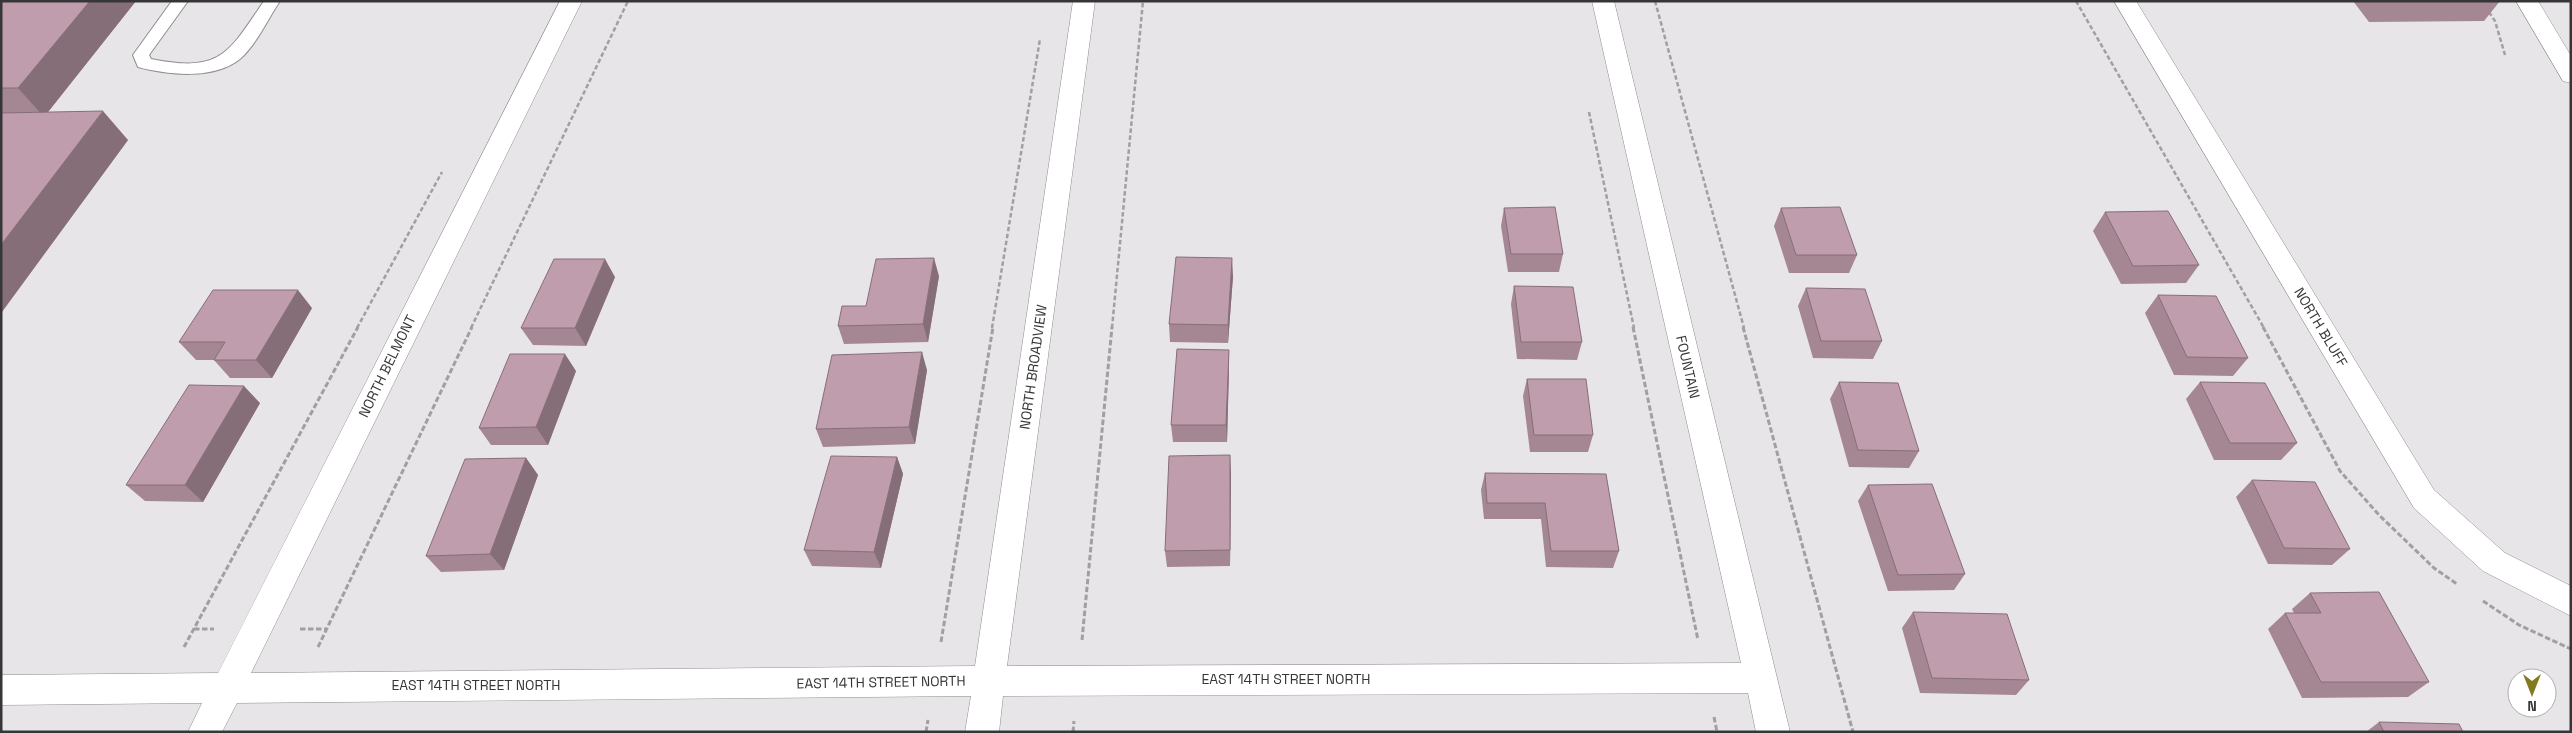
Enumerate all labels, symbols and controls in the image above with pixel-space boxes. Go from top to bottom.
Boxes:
street label: NORTH BLUFF [2290,284,2352,370]
street label: NORTH BROADVIEW [1015,303,1051,431]
street label: NORTH BELMONT [354,312,420,420]
street label: FOUNTAIN [1672,334,1704,400]
north arrow [2507,668,2557,718]
street label: EAST 14TH STREET NORTH [1201,670,1371,688]
street label: EAST 14TH STREET NORTH [796,672,966,692]
street label: EAST 14TH STREET NORTH [391,676,561,694]
text: N [2527,697,2537,715]

